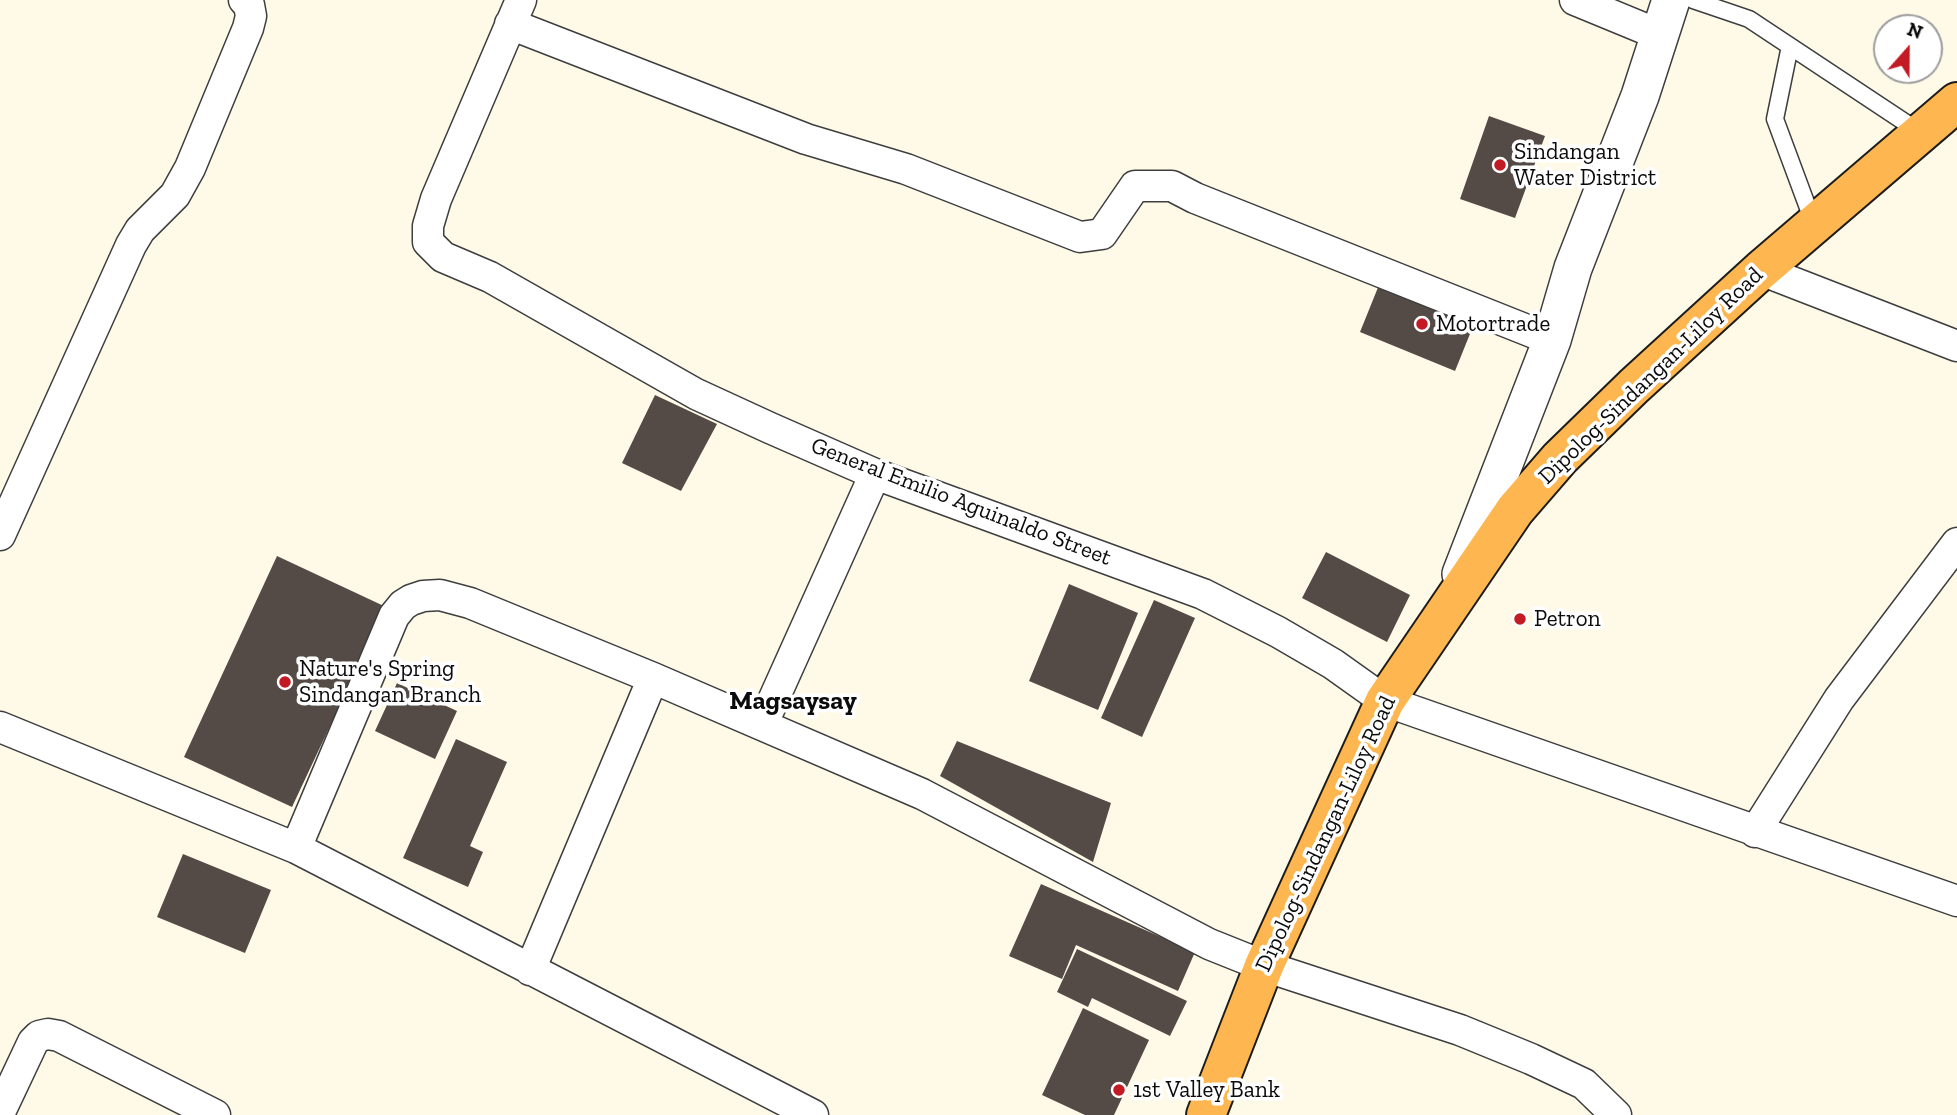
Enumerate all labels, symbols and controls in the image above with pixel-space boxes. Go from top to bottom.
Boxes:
north arrow [1873,14,1943,84]
text: N [1904,17,1926,44]
place label: Sindangan Water District [1514,138,1656,192]
marker: Sindangan Water District [1492,157,1508,173]
street label: Dipolog-Sindangan-Liloy Road [1533,261,1769,491]
place label: Motortrade [1436,310,1550,338]
marker: Motortrade [1414,316,1430,332]
street label: General Emilio Aguinaldo Street [807,432,1115,572]
place label: Petron [1534,605,1601,633]
marker: Petron [1512,611,1528,627]
place label: Nature's Spring Sindangan Branch [299,655,481,709]
marker: Nature's Spring Sindangan Branch [277,674,293,690]
district label: Magsaysay [729,686,857,718]
street label: Dipolog-Sindangan-Liloy Road [1250,692,1402,976]
place label: 1st Valley Bank [1133,1076,1280,1104]
marker: 1st Valley Bank [1111,1082,1127,1098]

